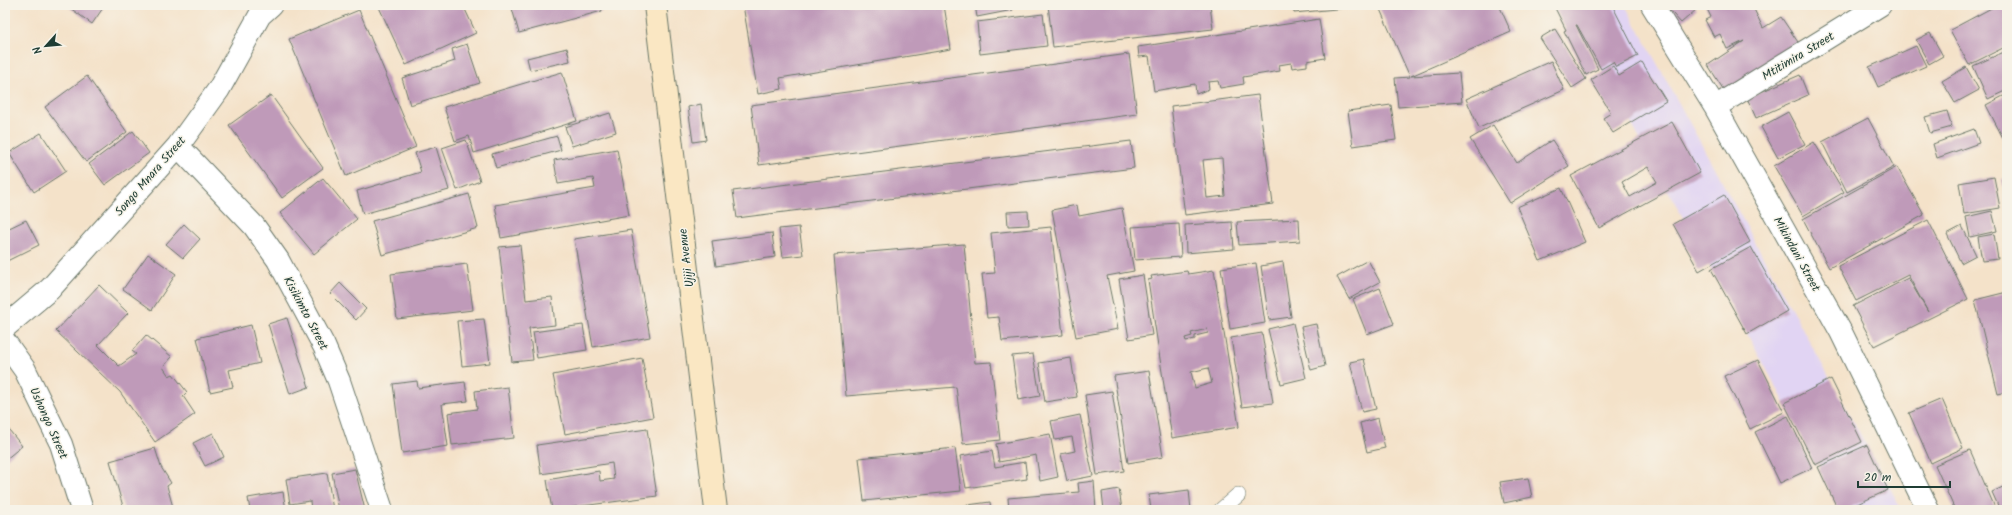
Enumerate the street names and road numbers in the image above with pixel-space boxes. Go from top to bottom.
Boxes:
street label: Mtitimira Street [1758,27,1838,86]
street label: Songo Mnara Street [110,132,191,220]
street label: Mikindani Street [1768,213,1825,296]
street label: Ujiji Avenue [673,227,700,288]
street label: Kisikimto Street [278,273,333,354]
street label: Ushongo Street [24,384,73,463]

